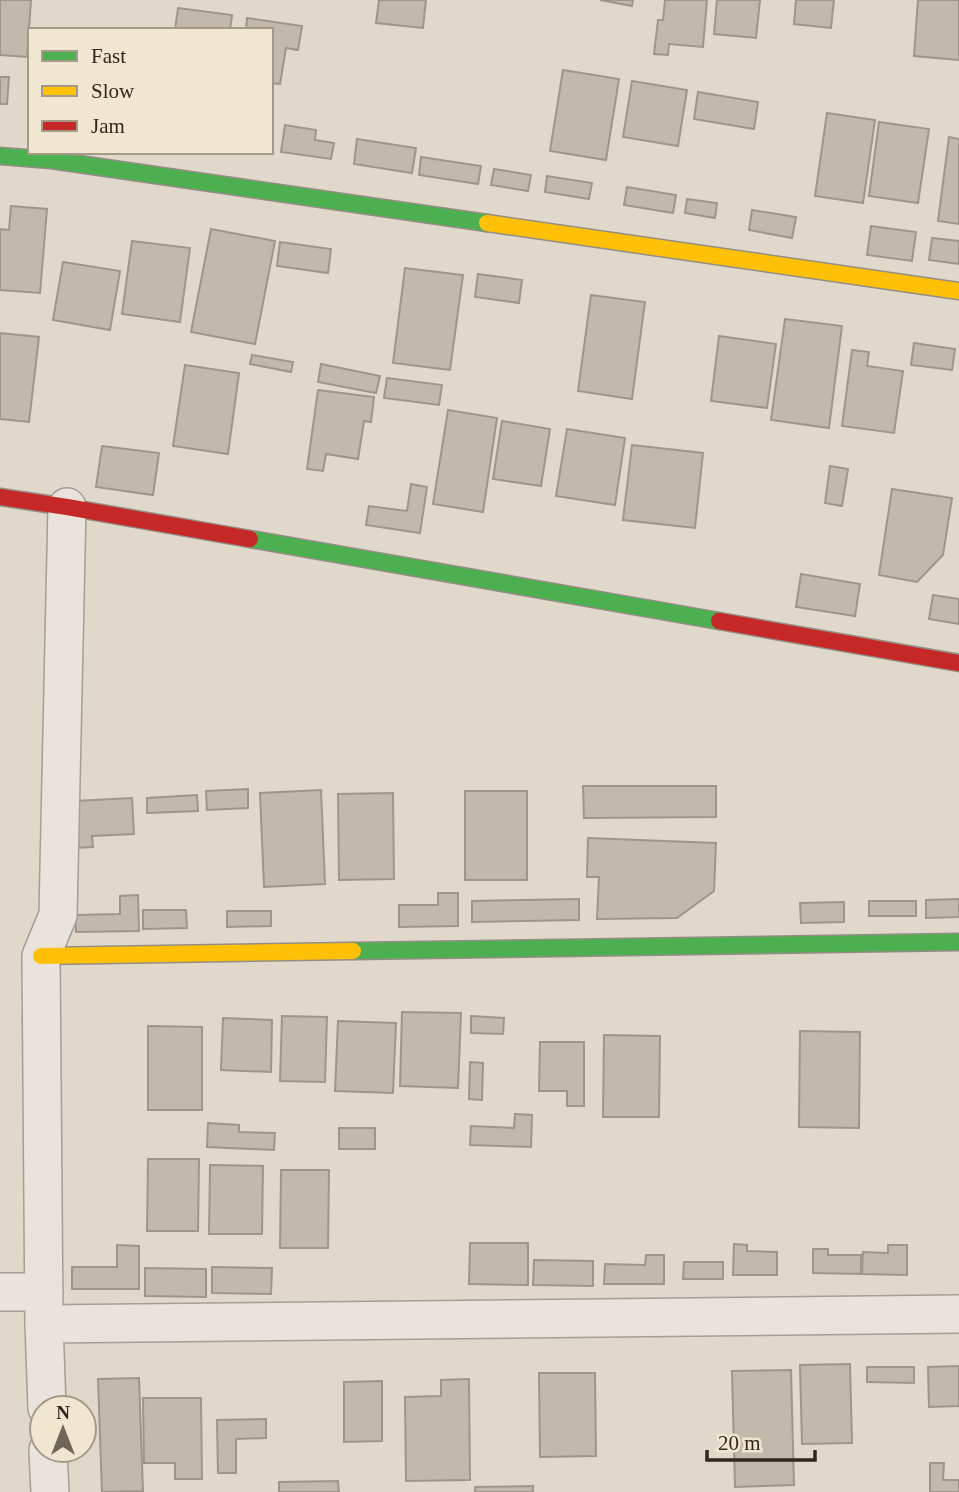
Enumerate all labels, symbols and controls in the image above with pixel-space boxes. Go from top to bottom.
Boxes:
legend [28,28,273,154]
text: Fast [91,44,126,68]
text: Slow [91,79,135,103]
text: Jam [91,114,125,138]
north arrow [28,1394,98,1464]
text: N [56,1402,70,1423]
scale bar [707,1418,816,1462]
text: 20 m [718,1431,761,1455]

